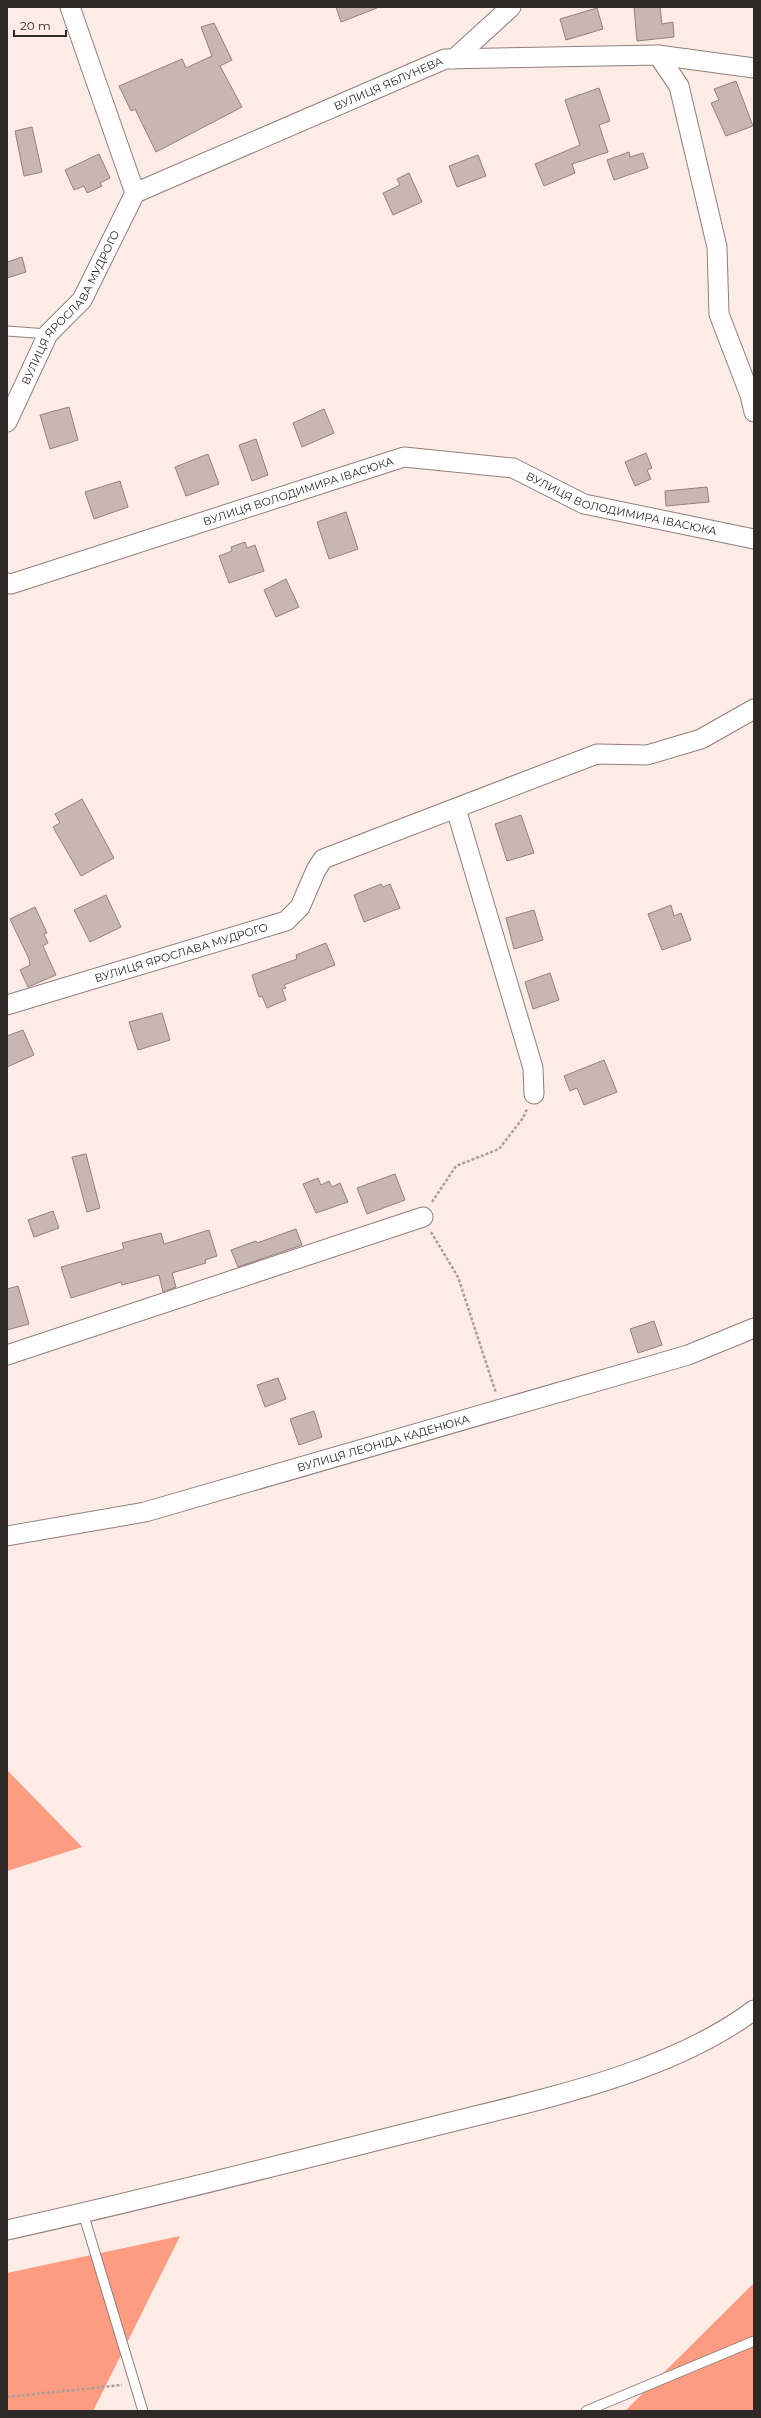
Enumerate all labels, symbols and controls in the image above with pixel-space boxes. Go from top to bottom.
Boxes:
scale bar [14,12,66,38]
text: 20 m [20,18,51,33]
street label: ВУЛИЦЯ ЯБЛУНЕВА [332,53,446,113]
street label: ВУЛИЦЯ ЯРОСЛАВА МУДРОГО [18,228,122,387]
street label: ВУЛИЦЯ ВОЛОДИМИРА ІВАСЮКА [201,454,396,528]
street label: ВУЛИЦЯ ВОЛОДИМИРА ІВАСЮКА [524,469,719,538]
street label: ВУЛИЦЯ ЯРОСЛАВА МУДРОГО [93,920,270,985]
street label: ВУЛИЦЯ ЛЕОНІДА КАДЕНЮКА [295,1411,472,1475]

